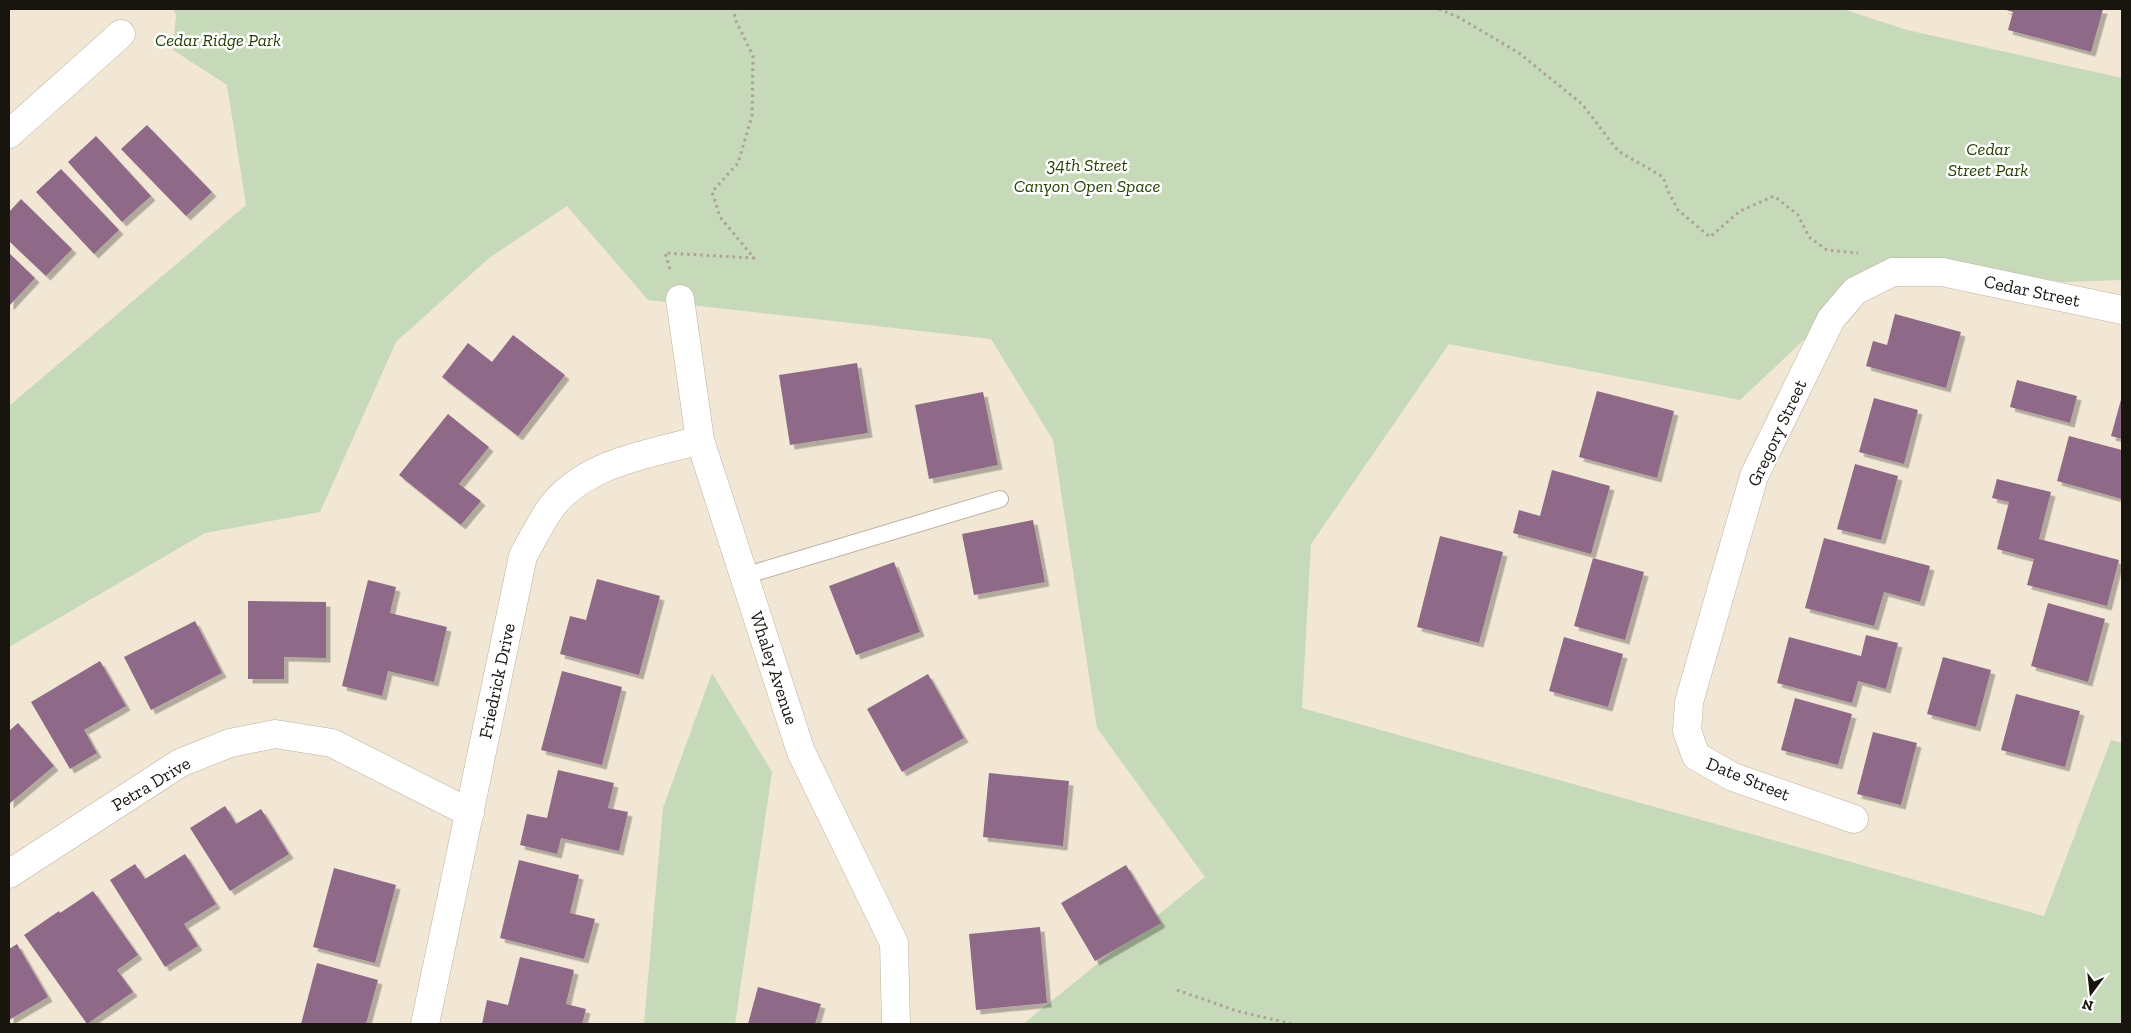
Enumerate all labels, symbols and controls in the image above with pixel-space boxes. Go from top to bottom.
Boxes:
park label: Cedar Ridge Park [155,29,281,51]
park label: Cedar Street Park [1948,138,2028,181]
park label: 34th Street Canyon Open Space [1014,154,1160,197]
street label: Cedar Street [1982,270,2082,312]
street label: Gregory Street [1743,376,1811,490]
street label: Whaley Avenue [745,609,803,727]
street label: Friedrick Drive [474,621,520,741]
street label: Petra Drive [108,752,194,816]
street label: Date Street [1703,752,1793,806]
north arrow [2066,968,2116,1018]
text: N [2080,995,2095,1015]

